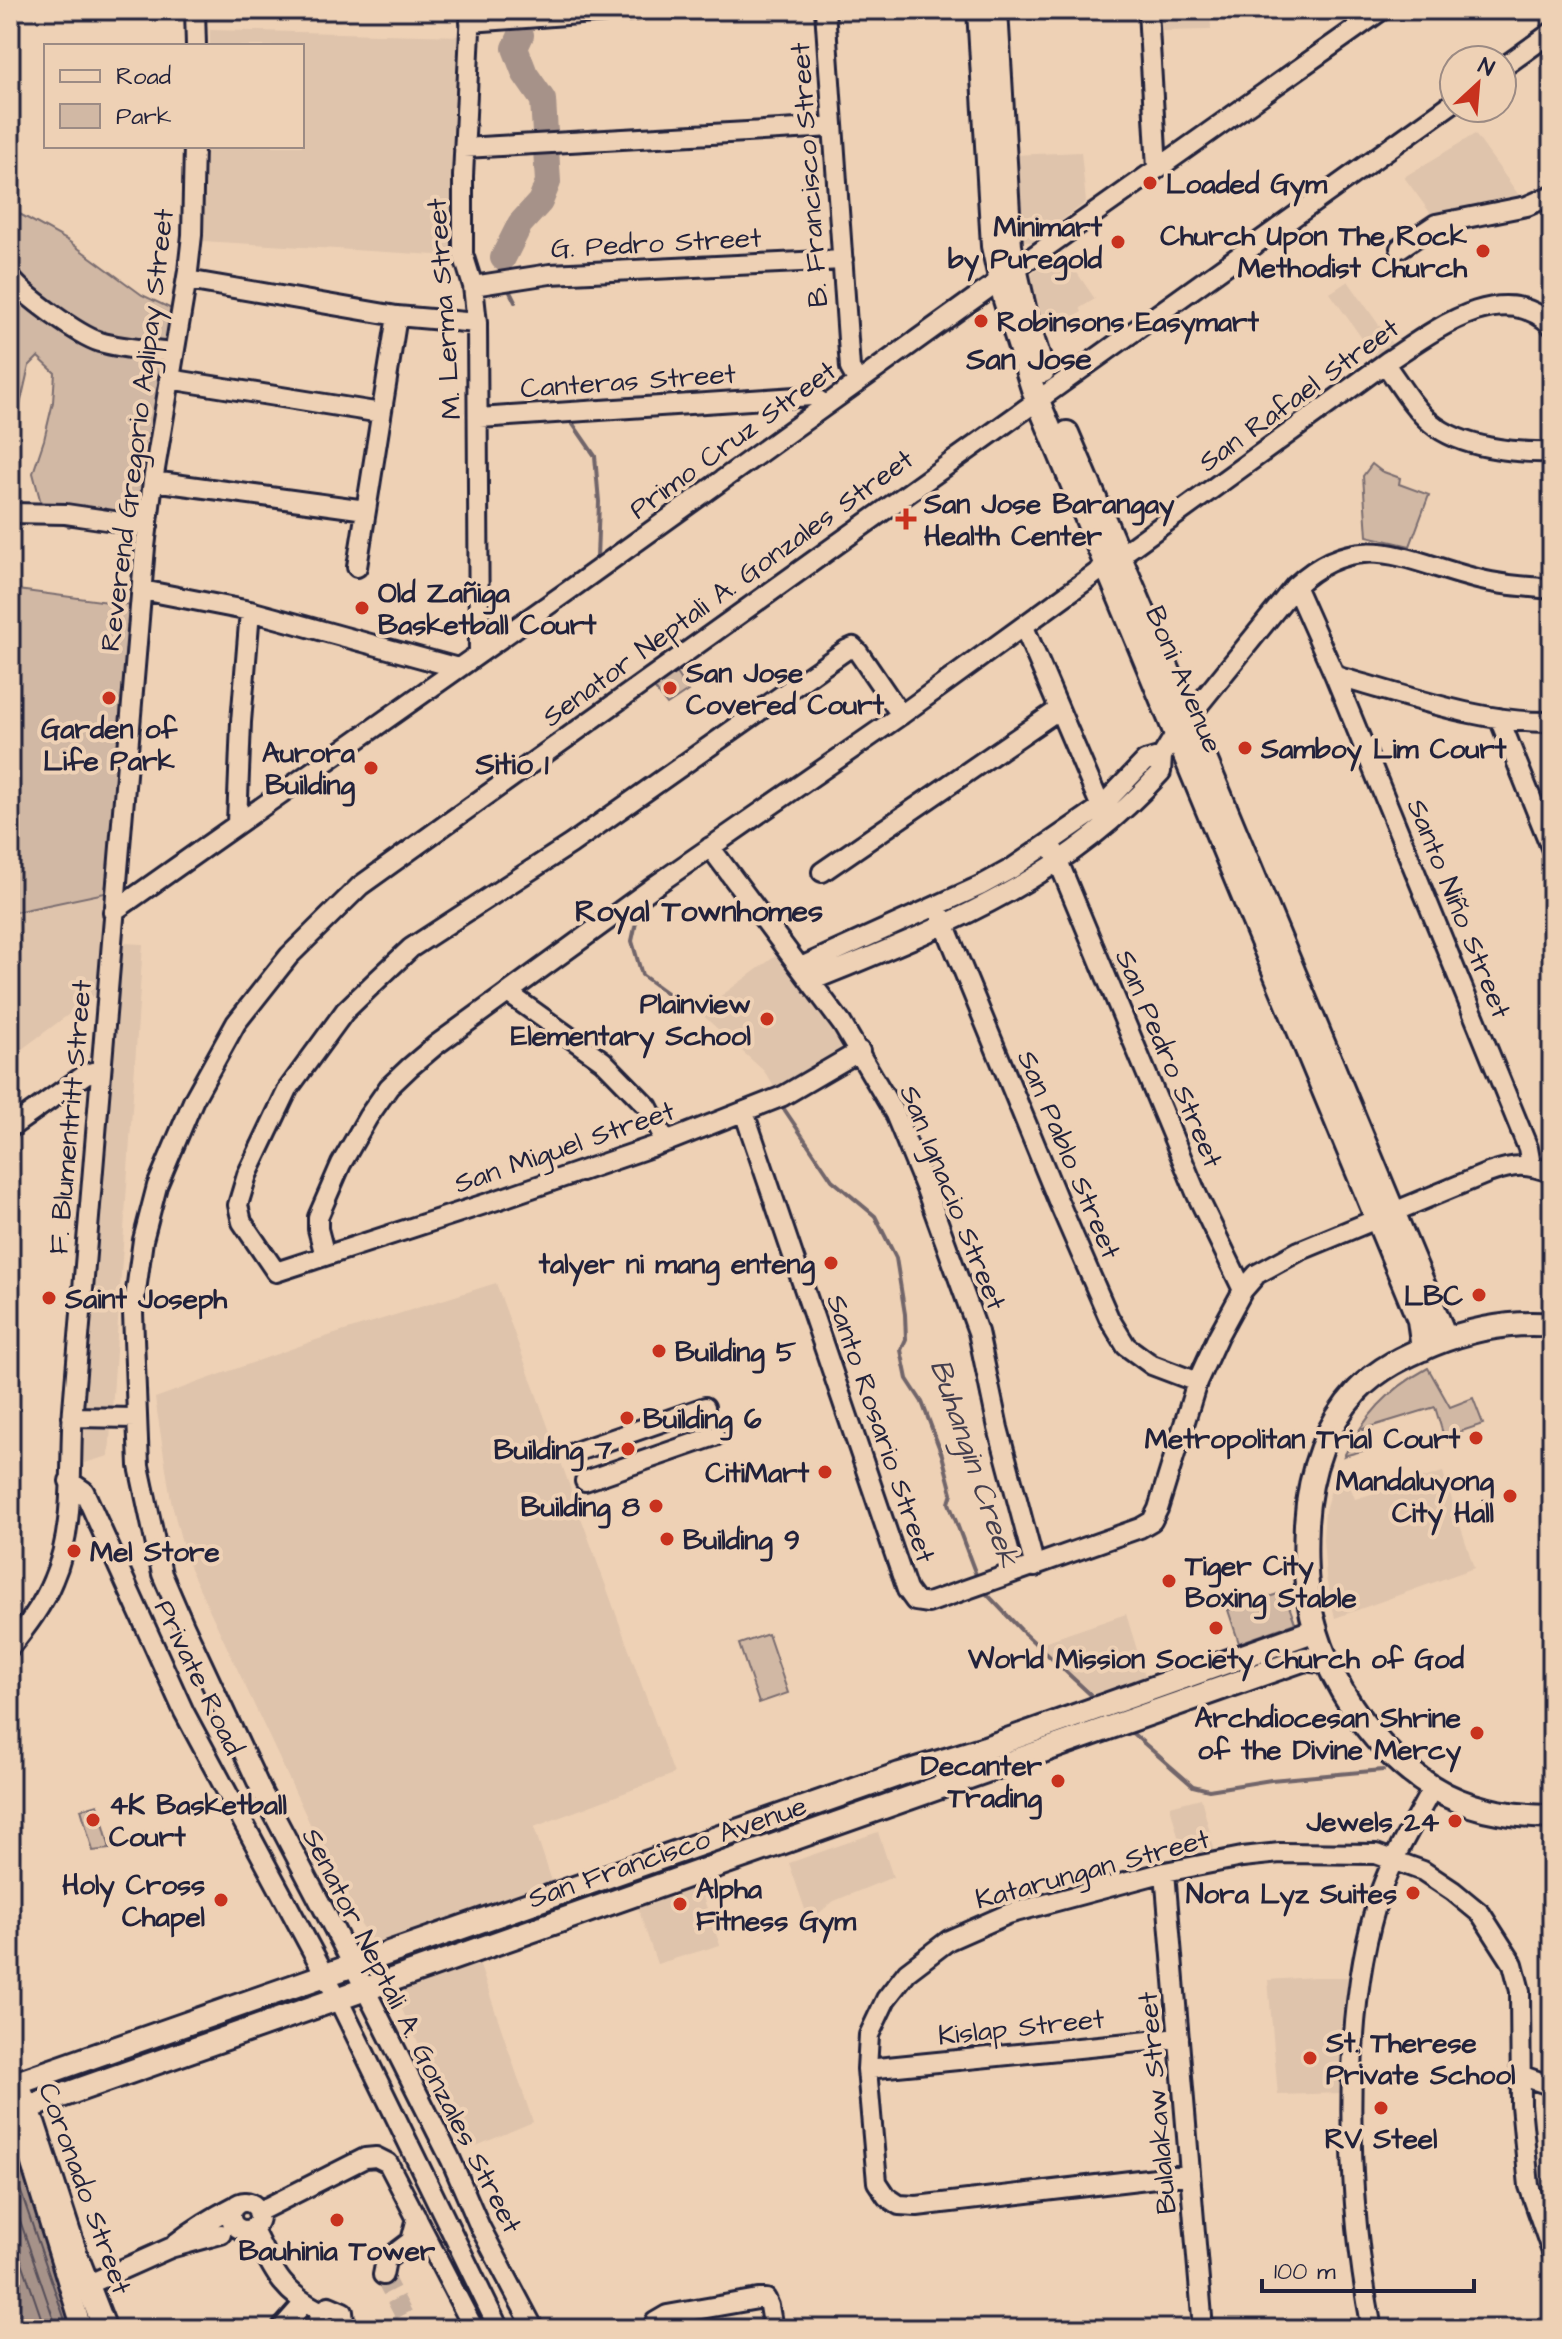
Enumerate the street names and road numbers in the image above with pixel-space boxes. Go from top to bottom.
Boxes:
street label: B. Francisco Street [781,41,838,309]
street label: M. Lerma Street [417,196,472,421]
street label: Reverend Gregorio Aglipay Street [91,206,186,654]
street label: G. Pedro Street [550,218,763,268]
street label: San Rafael Street [1190,309,1408,481]
street label: Primo Cruz Street [621,351,845,529]
street label: Canteras Street [519,354,738,408]
street label: Senator Neptali A. Gonzales Street [534,440,922,736]
street label: Boni Avenue [1135,600,1232,759]
street label: Santo Niño Street [1397,793,1521,1025]
street label: San Pedro Street [1105,943,1232,1174]
street label: F. Blumentritt Street [39,978,102,1256]
street label: San Pablo Street [1007,1044,1130,1265]
street label: San Ignacio Street [889,1079,1016,1317]
street label: San Miguel Street [449,1091,681,1204]
street label: Santo Rosario Street [816,1289,945,1569]
street label: Private Road [144,1593,253,1762]
street label: San Francisco Avenue [523,1786,812,1918]
street label: Katarungan Street [971,1819,1215,1920]
street label: Senator Neptali A. Gonzales Street [292,1821,532,2241]
street label: Bulalakaw Street [1128,1989,1187,2216]
street label: Kislap Street [936,1999,1107,2056]
street label: Coronado Street [28,2077,141,2300]

